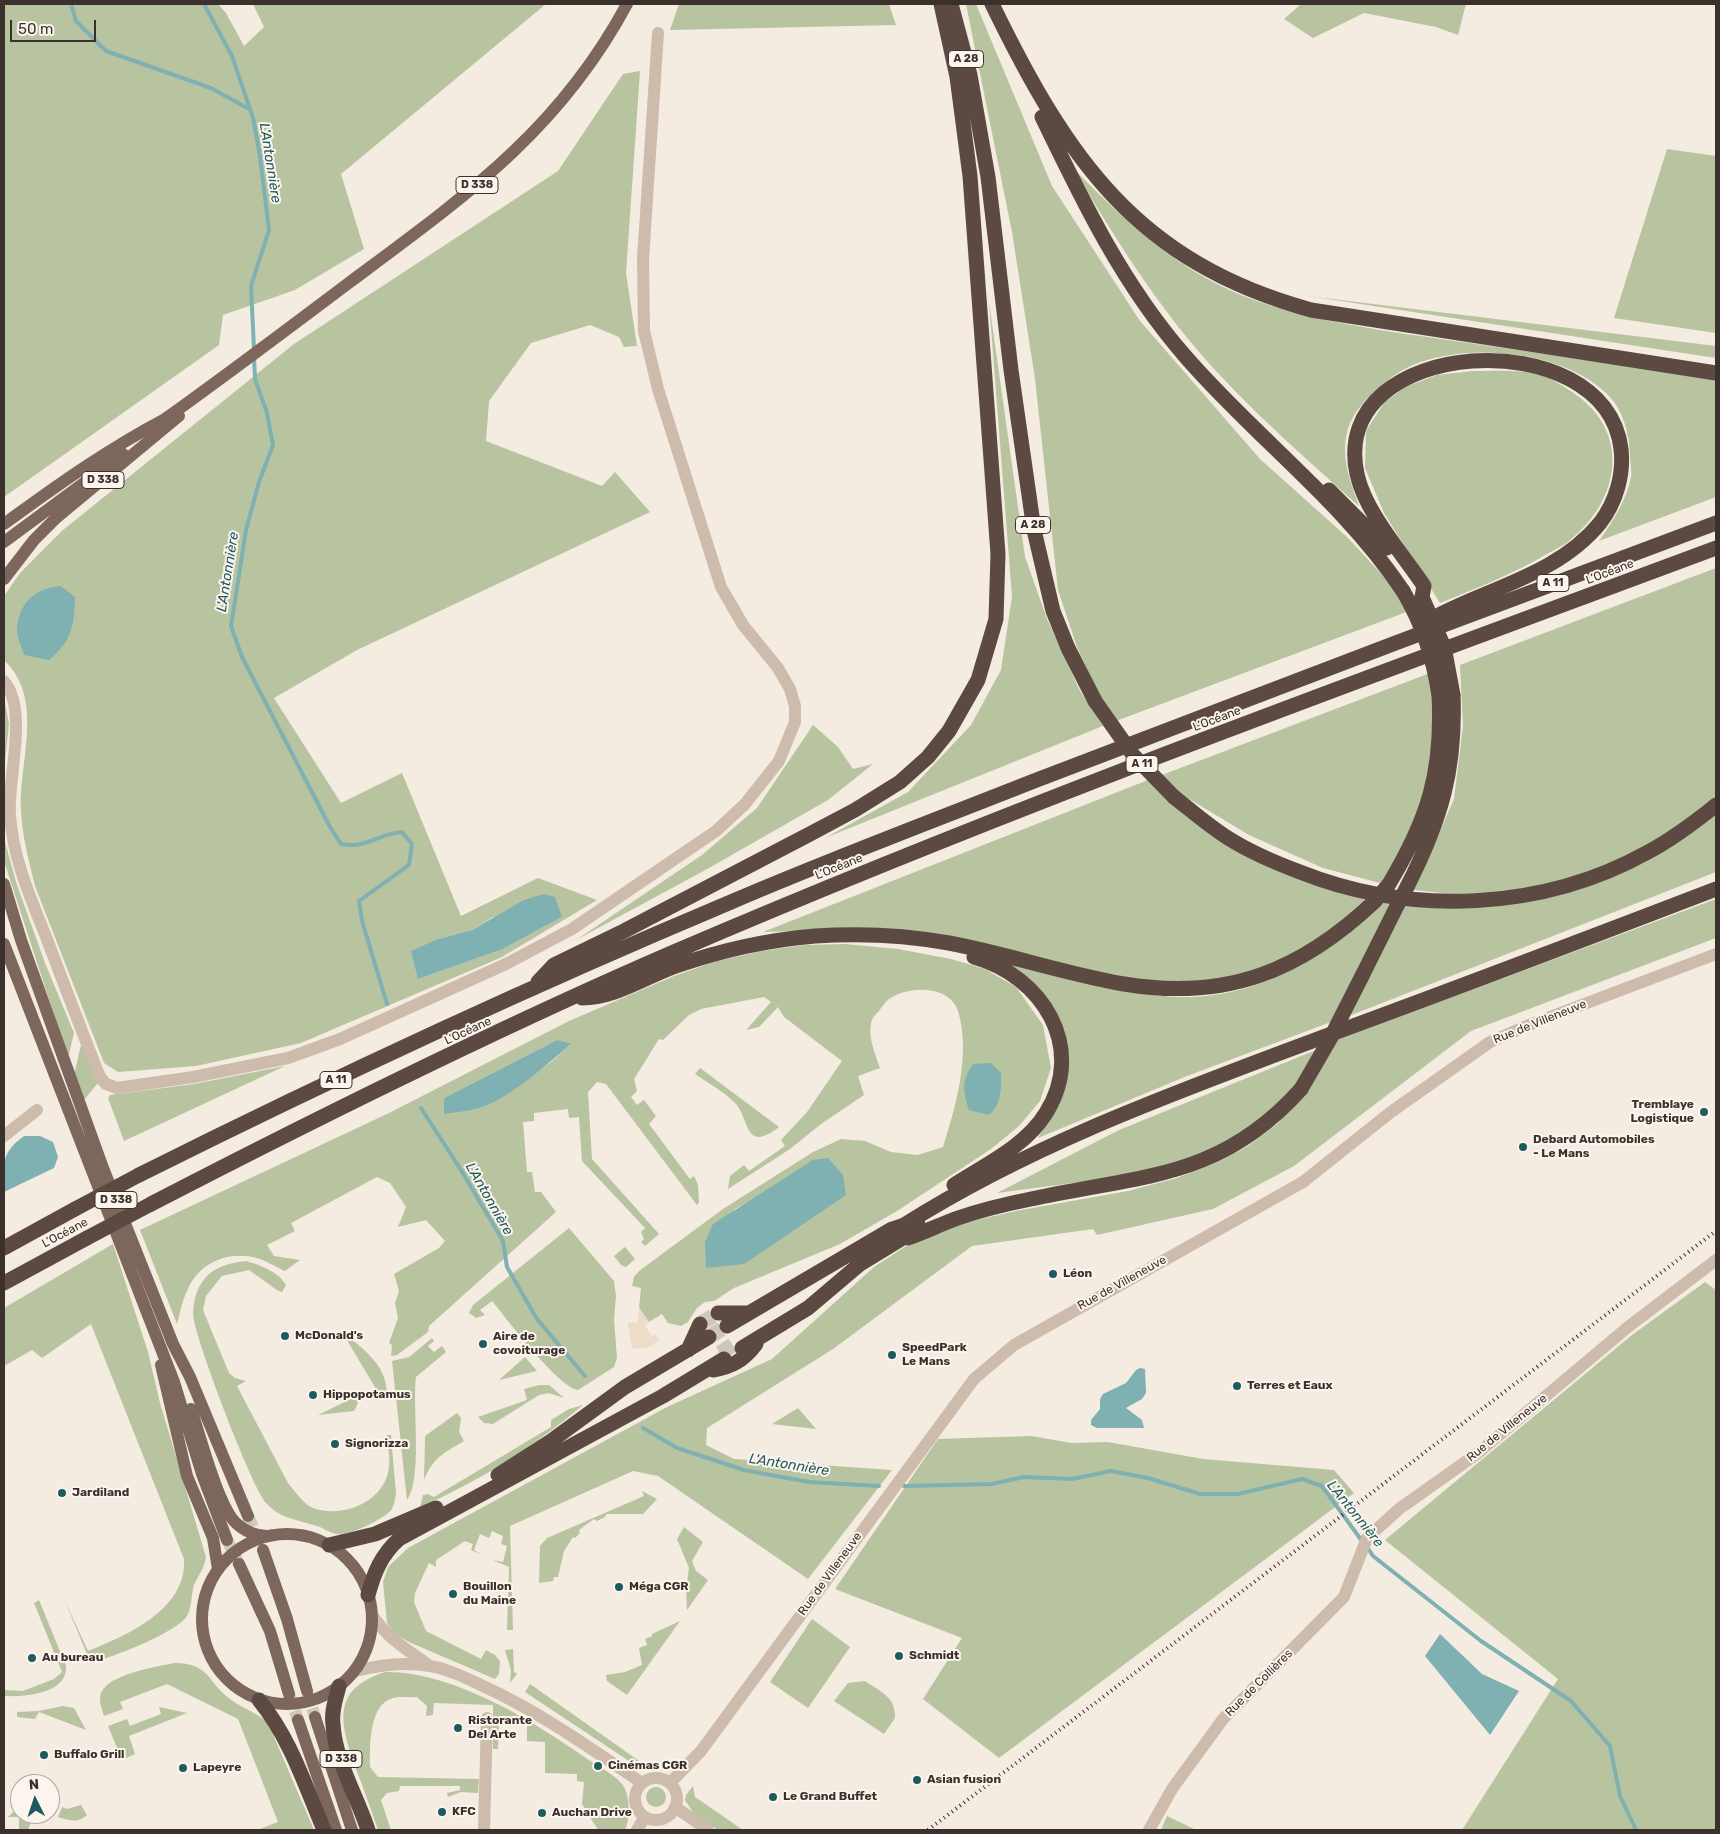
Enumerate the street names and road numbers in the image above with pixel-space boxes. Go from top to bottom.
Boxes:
road number: A 28 [948,51,984,68]
road number: D 338 [456,176,498,194]
road number: D 338 [82,472,124,488]
road number: A 28 [1016,516,1050,534]
street label: L’Océane [1584,556,1636,588]
road number: A 11 [1537,574,1569,592]
street label: L’Océane [1191,703,1243,735]
road number: A 11 [1126,756,1158,772]
street label: L’Océane [813,851,865,883]
street label: Rue de Villeneuve [1491,997,1589,1047]
street label: L’Océane [442,1014,494,1048]
road number: A 11 [320,1072,352,1088]
road number: D 338 [95,1192,137,1208]
street label: L’Océane [39,1215,91,1251]
street label: Rue de Villeneuve [1075,1253,1169,1313]
street label: Rue de Villeneuve [1464,1391,1550,1465]
street label: Rue de Villeneuve [795,1530,865,1618]
street label: Rue de Collières [1222,1646,1296,1720]
road number: D 338 [320,1750,362,1768]

